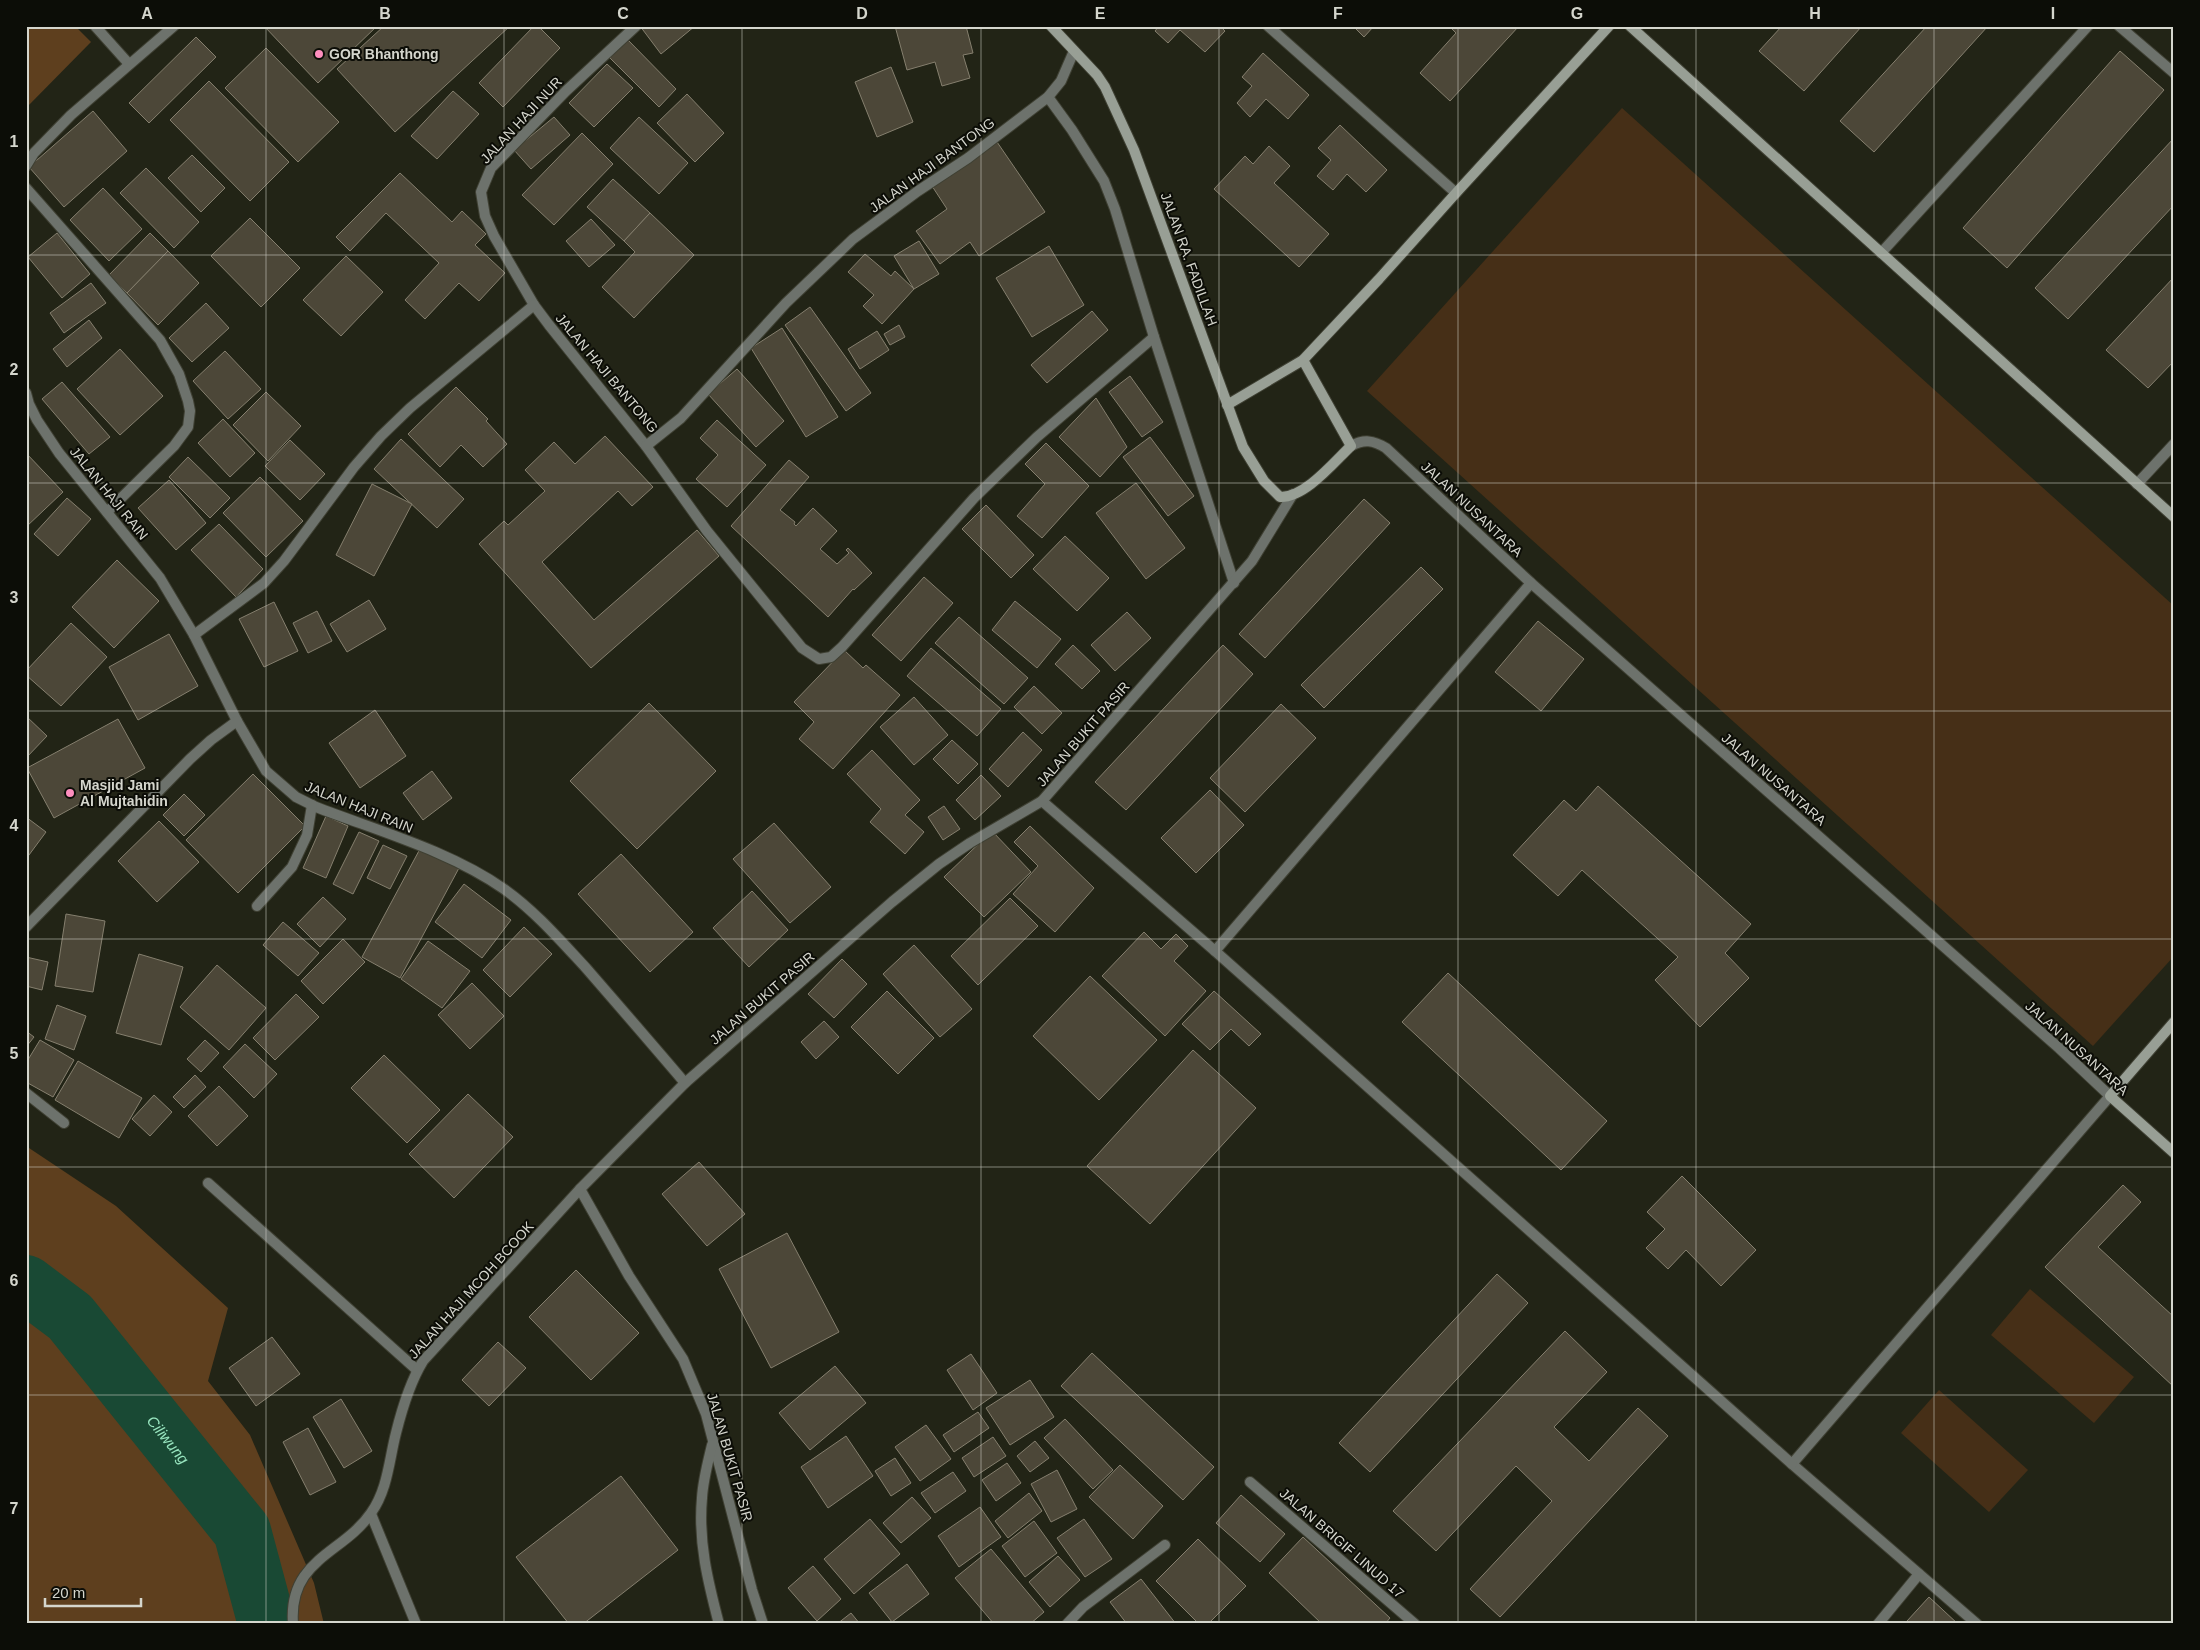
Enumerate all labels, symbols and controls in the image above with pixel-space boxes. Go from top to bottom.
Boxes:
text: A [141,5,153,22]
text: B [379,5,391,22]
text: C [617,5,629,22]
text: D [856,5,868,22]
text: E [1095,5,1106,22]
text: F [1333,5,1343,22]
text: G [1571,5,1583,22]
text: H [1809,5,1821,22]
text: I [2051,5,2055,22]
place label: GOR Bhanthong [329,46,439,62]
marker: GOR Bhanthong [313,48,325,60]
street label: JALAN HAJI NUR [477,74,565,166]
street label: JALAN HAJI BANTONG [866,114,998,216]
text: 1 [10,133,19,150]
street label: JALAN RA. FADILLAH [1157,190,1221,328]
street label: JALAN HAJI BANTONG [552,310,662,436]
text: 2 [10,361,19,378]
street label: JALAN HAJI RAIN [67,443,151,543]
street label: JALAN NUSANTARA [1418,458,1526,561]
text: 3 [10,589,19,606]
street label: JALAN BUKIT PASIR [1033,678,1133,790]
street label: JALAN NUSANTARA [1719,729,1830,829]
place label: Masjid Jami Al Mujtahidin [80,777,168,809]
street label: JALAN HAJI RAIN [303,778,415,836]
marker: Masjid Jami Al Mujtahidin [64,787,76,799]
text: 4 [10,817,19,834]
street label: JALAN BUKIT PASIR [706,948,818,1048]
street label: JALAN NUSANTARA [2022,998,2132,1099]
text: 5 [10,1045,19,1062]
street label: JALAN HAJI MCOH BCOOK [405,1218,537,1362]
text: 6 [10,1272,19,1289]
street label: JALAN BUKIT PASIR [704,1391,756,1523]
water label: Ciliwung [144,1412,193,1467]
street label: JALAN BRIGIF LINUD 17 [1277,1485,1408,1601]
text: 7 [10,1500,19,1517]
scale bar [45,1575,141,1607]
text: 20 m [52,1584,85,1601]

